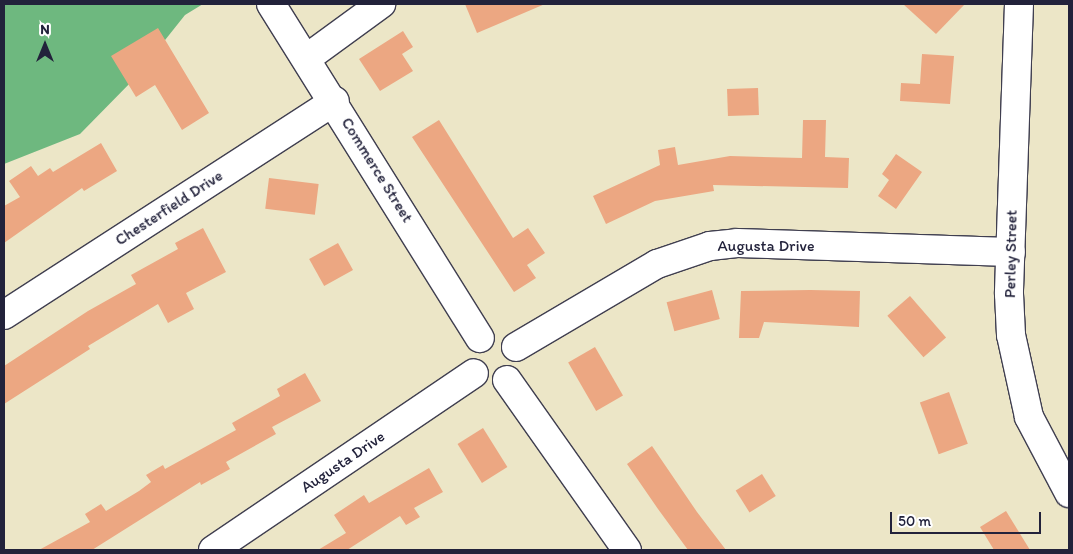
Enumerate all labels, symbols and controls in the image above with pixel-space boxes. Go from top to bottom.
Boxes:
north arrow [20,20,70,70]
text: N [40,21,50,38]
street label: Commerce Street [337,114,417,226]
street label: Chesterfield Drive [112,166,226,250]
street label: Perley Street [1001,210,1021,298]
street label: Augusta Drive [718,236,814,256]
street label: Augusta Drive [297,427,389,497]
scale bar [893,502,1044,534]
text: 50 m [898,512,931,530]

